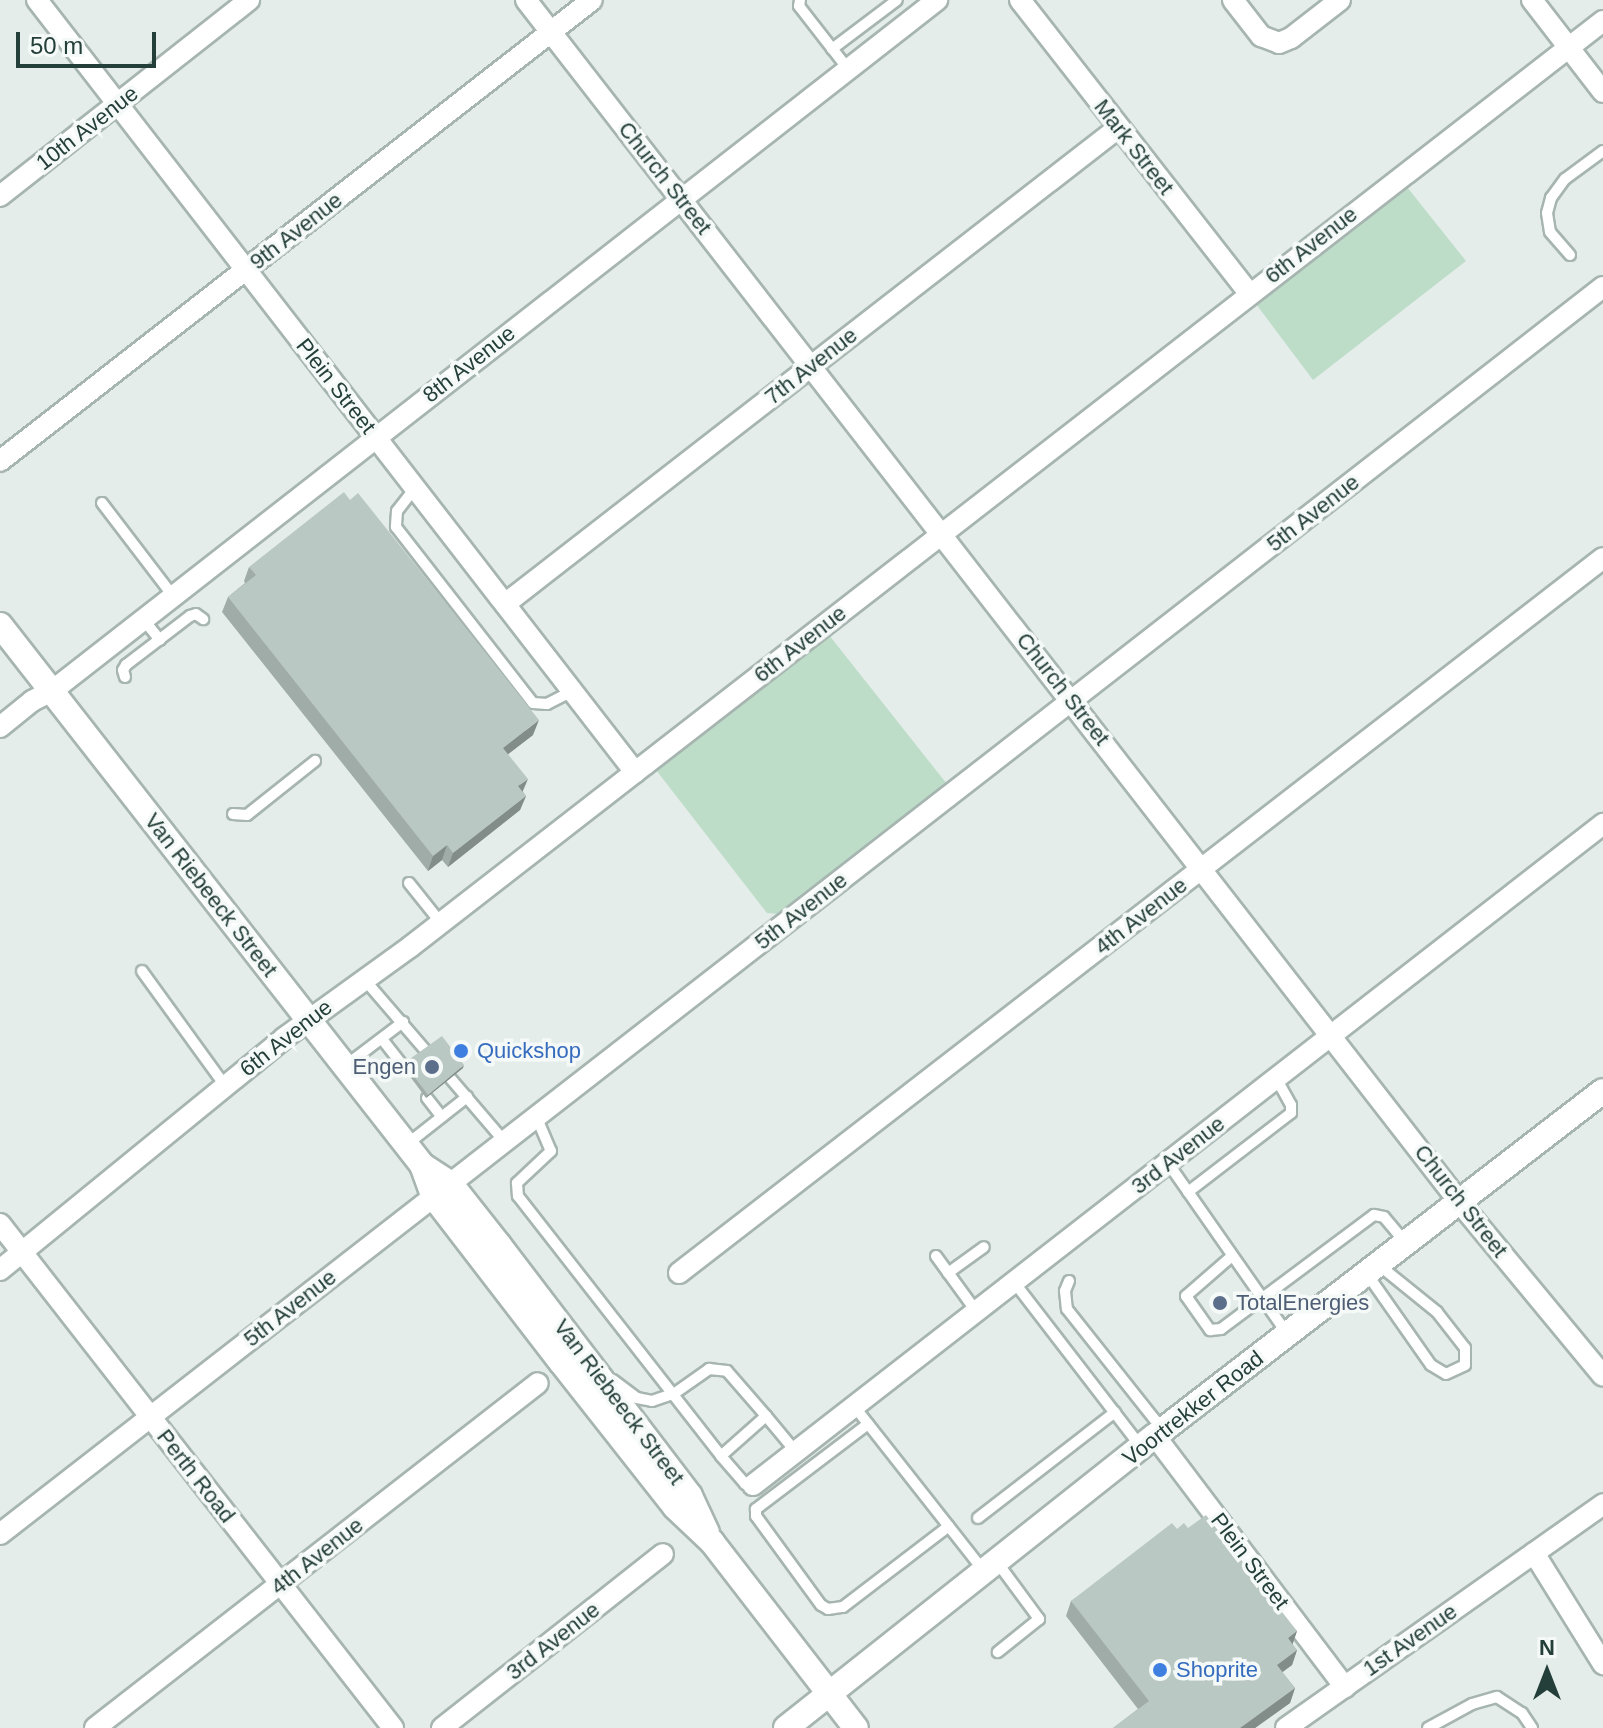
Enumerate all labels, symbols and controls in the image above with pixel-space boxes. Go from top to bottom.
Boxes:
scale bar [20,16,160,66]
text: 50 m [30,32,83,59]
street label: 10th Avenue [30,80,144,176]
street label: Mark Street [1089,94,1179,200]
street label: Church Street [613,116,717,240]
street label: 9th Avenue [244,186,348,276]
street label: 6th Avenue [1259,200,1363,290]
street label: 8th Avenue [417,319,521,409]
street label: 7th Avenue [759,321,863,411]
street label: Plein Street [291,333,381,439]
street label: 5th Avenue [1261,468,1365,558]
street label: 6th Avenue [748,599,852,689]
street label: Church Street [1011,627,1115,751]
street label: Van Riebeeck Street [139,808,283,982]
street label: 5th Avenue [749,866,853,956]
street label: 4th Avenue [1089,871,1193,961]
street label: 6th Avenue [234,993,338,1083]
place label: Quickshop [477,1038,581,1064]
marker: Quickshop [452,1042,470,1060]
place label: Engen [352,1054,416,1080]
marker: Engen [423,1058,441,1076]
street label: 3rd Avenue [1126,1110,1230,1200]
street label: Church Street [1409,1139,1513,1263]
street label: 5th Avenue [238,1263,342,1353]
place label: TotalEnergies [1236,1290,1369,1316]
marker: TotalEnergies [1211,1294,1229,1312]
street label: Van Riebeeck Street [548,1314,690,1490]
street label: Voortrekker Road [1117,1345,1269,1471]
street label: Perth Road [151,1424,241,1528]
street label: Plein Street [1205,1508,1295,1614]
street label: 4th Avenue [265,1511,369,1601]
street label: 3rd Avenue [501,1596,605,1686]
street label: 1st Avenue [1358,1598,1462,1682]
north arrow [1507,1632,1587,1712]
text: N [1539,1635,1555,1660]
place label: Shoprite [1176,1657,1258,1683]
marker: Shoprite [1151,1661,1169,1679]

